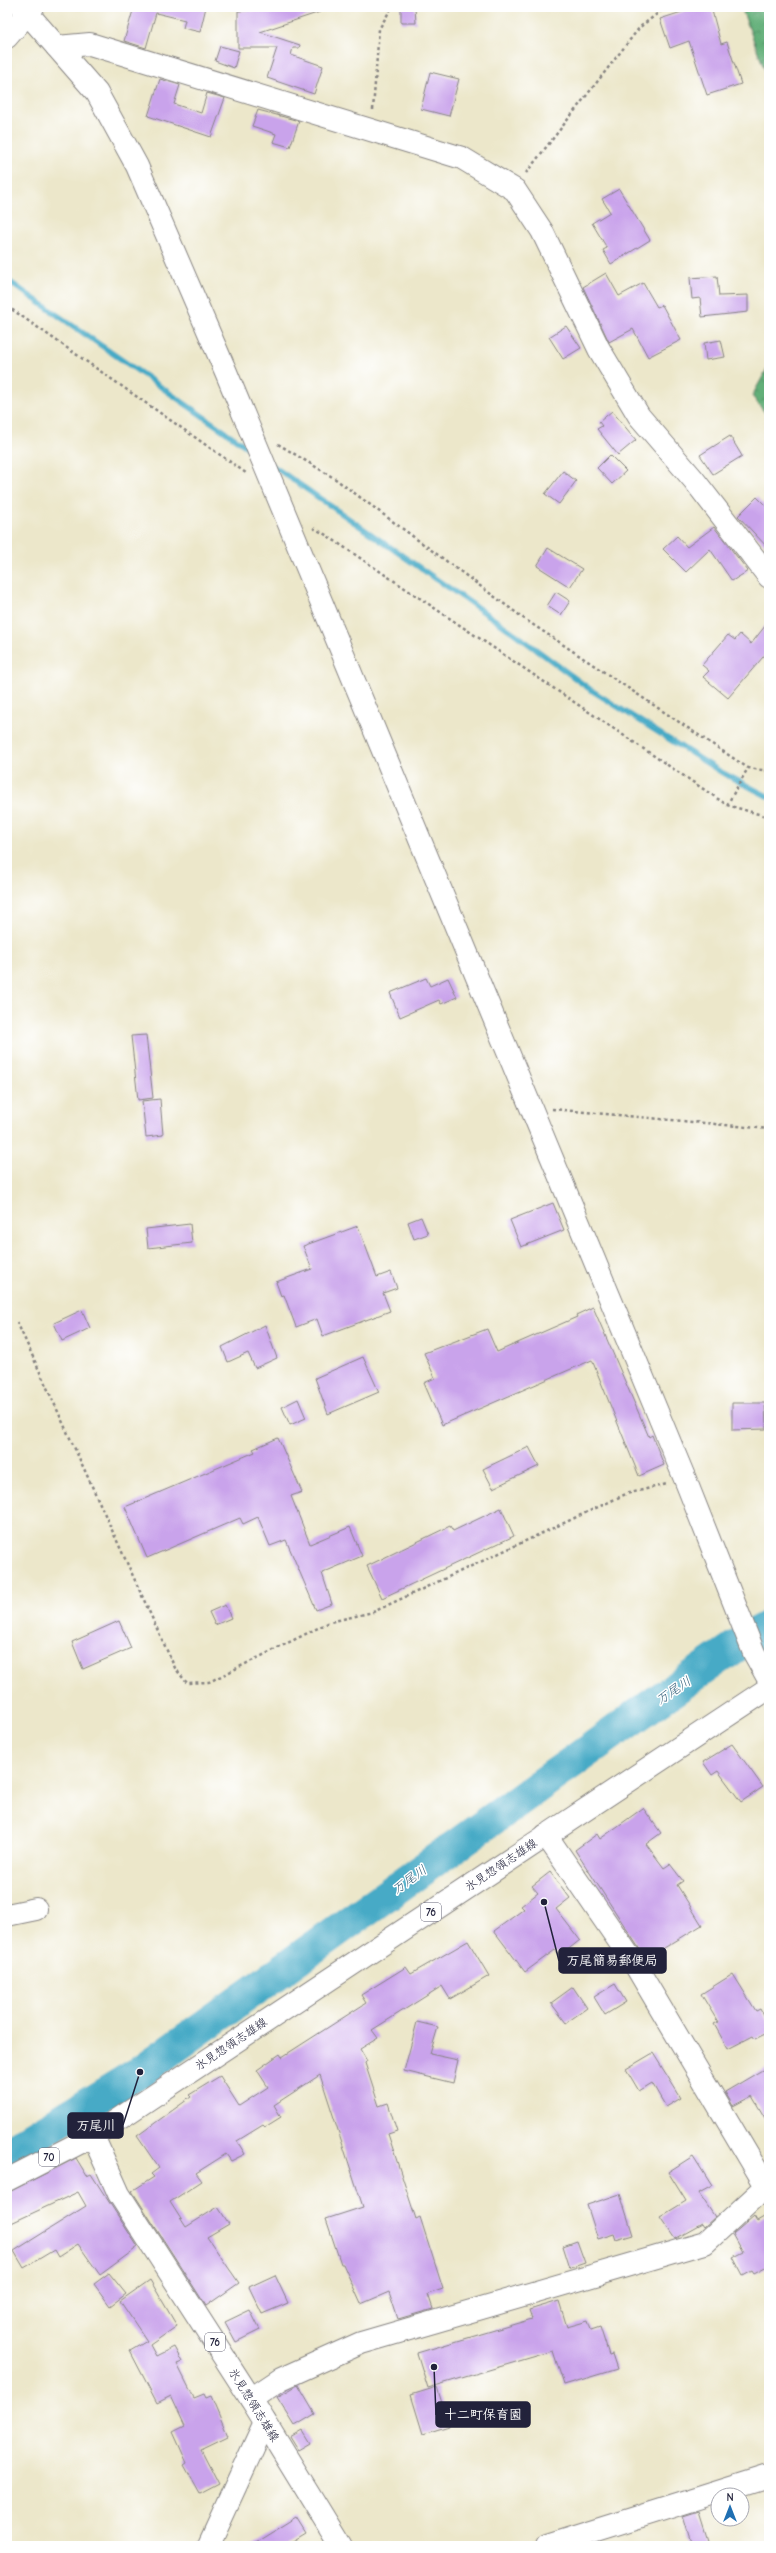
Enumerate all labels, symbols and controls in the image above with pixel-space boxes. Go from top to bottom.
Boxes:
water label: 万尾川 [653,1673,694,1708]
street label: 氷見惣領志雄線 [462,1836,540,1894]
water label: 万尾川 [389,1862,429,1897]
road number: 76 [421,1903,441,1921]
callout: 万尾簡易郵便局 [559,1948,666,1973]
text: 万尾簡易郵便局 [566,1953,658,1968]
street label: 氷見惣領志雄線 [192,2015,270,2073]
callout: 万尾川 [68,2113,123,2138]
text: 万尾川 [76,2118,116,2133]
road number: 70 [39,2148,59,2166]
road number: 76 [205,2333,225,2351]
street label: 氷見惣領志雄線 [226,2366,282,2444]
callout: 十二町保育園 [436,2402,530,2427]
text: 十二町保育園 [444,2407,522,2422]
north arrow [710,2487,750,2527]
text: N [726,2491,734,2504]

